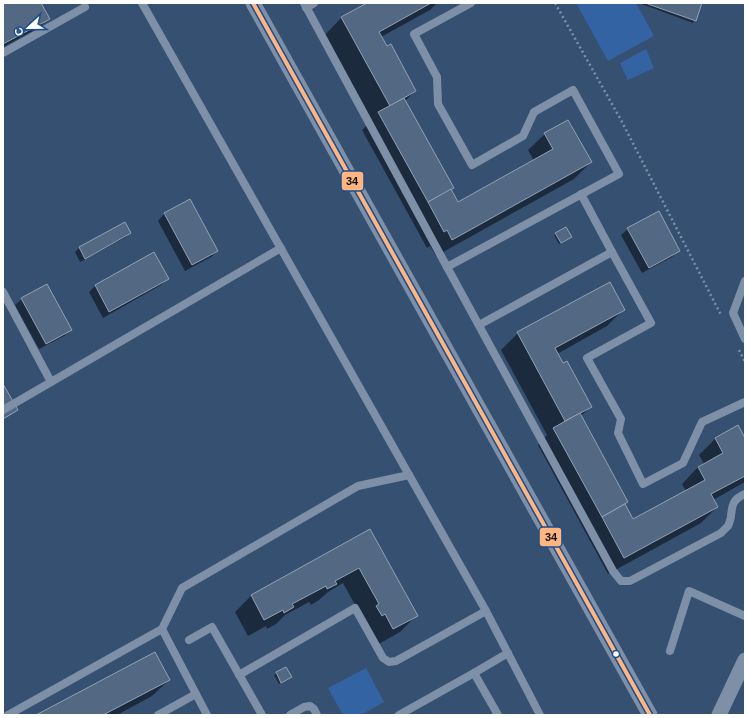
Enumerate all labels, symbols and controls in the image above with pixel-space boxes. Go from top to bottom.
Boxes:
north arrow [8,8,48,48]
text: С [12,26,26,38]
line badge: 34 [341,171,364,191]
text: 34 [346,175,359,187]
line badge: 34 [539,527,562,547]
text: 34 [545,531,558,543]
unlabelled marker [611,649,621,659]

